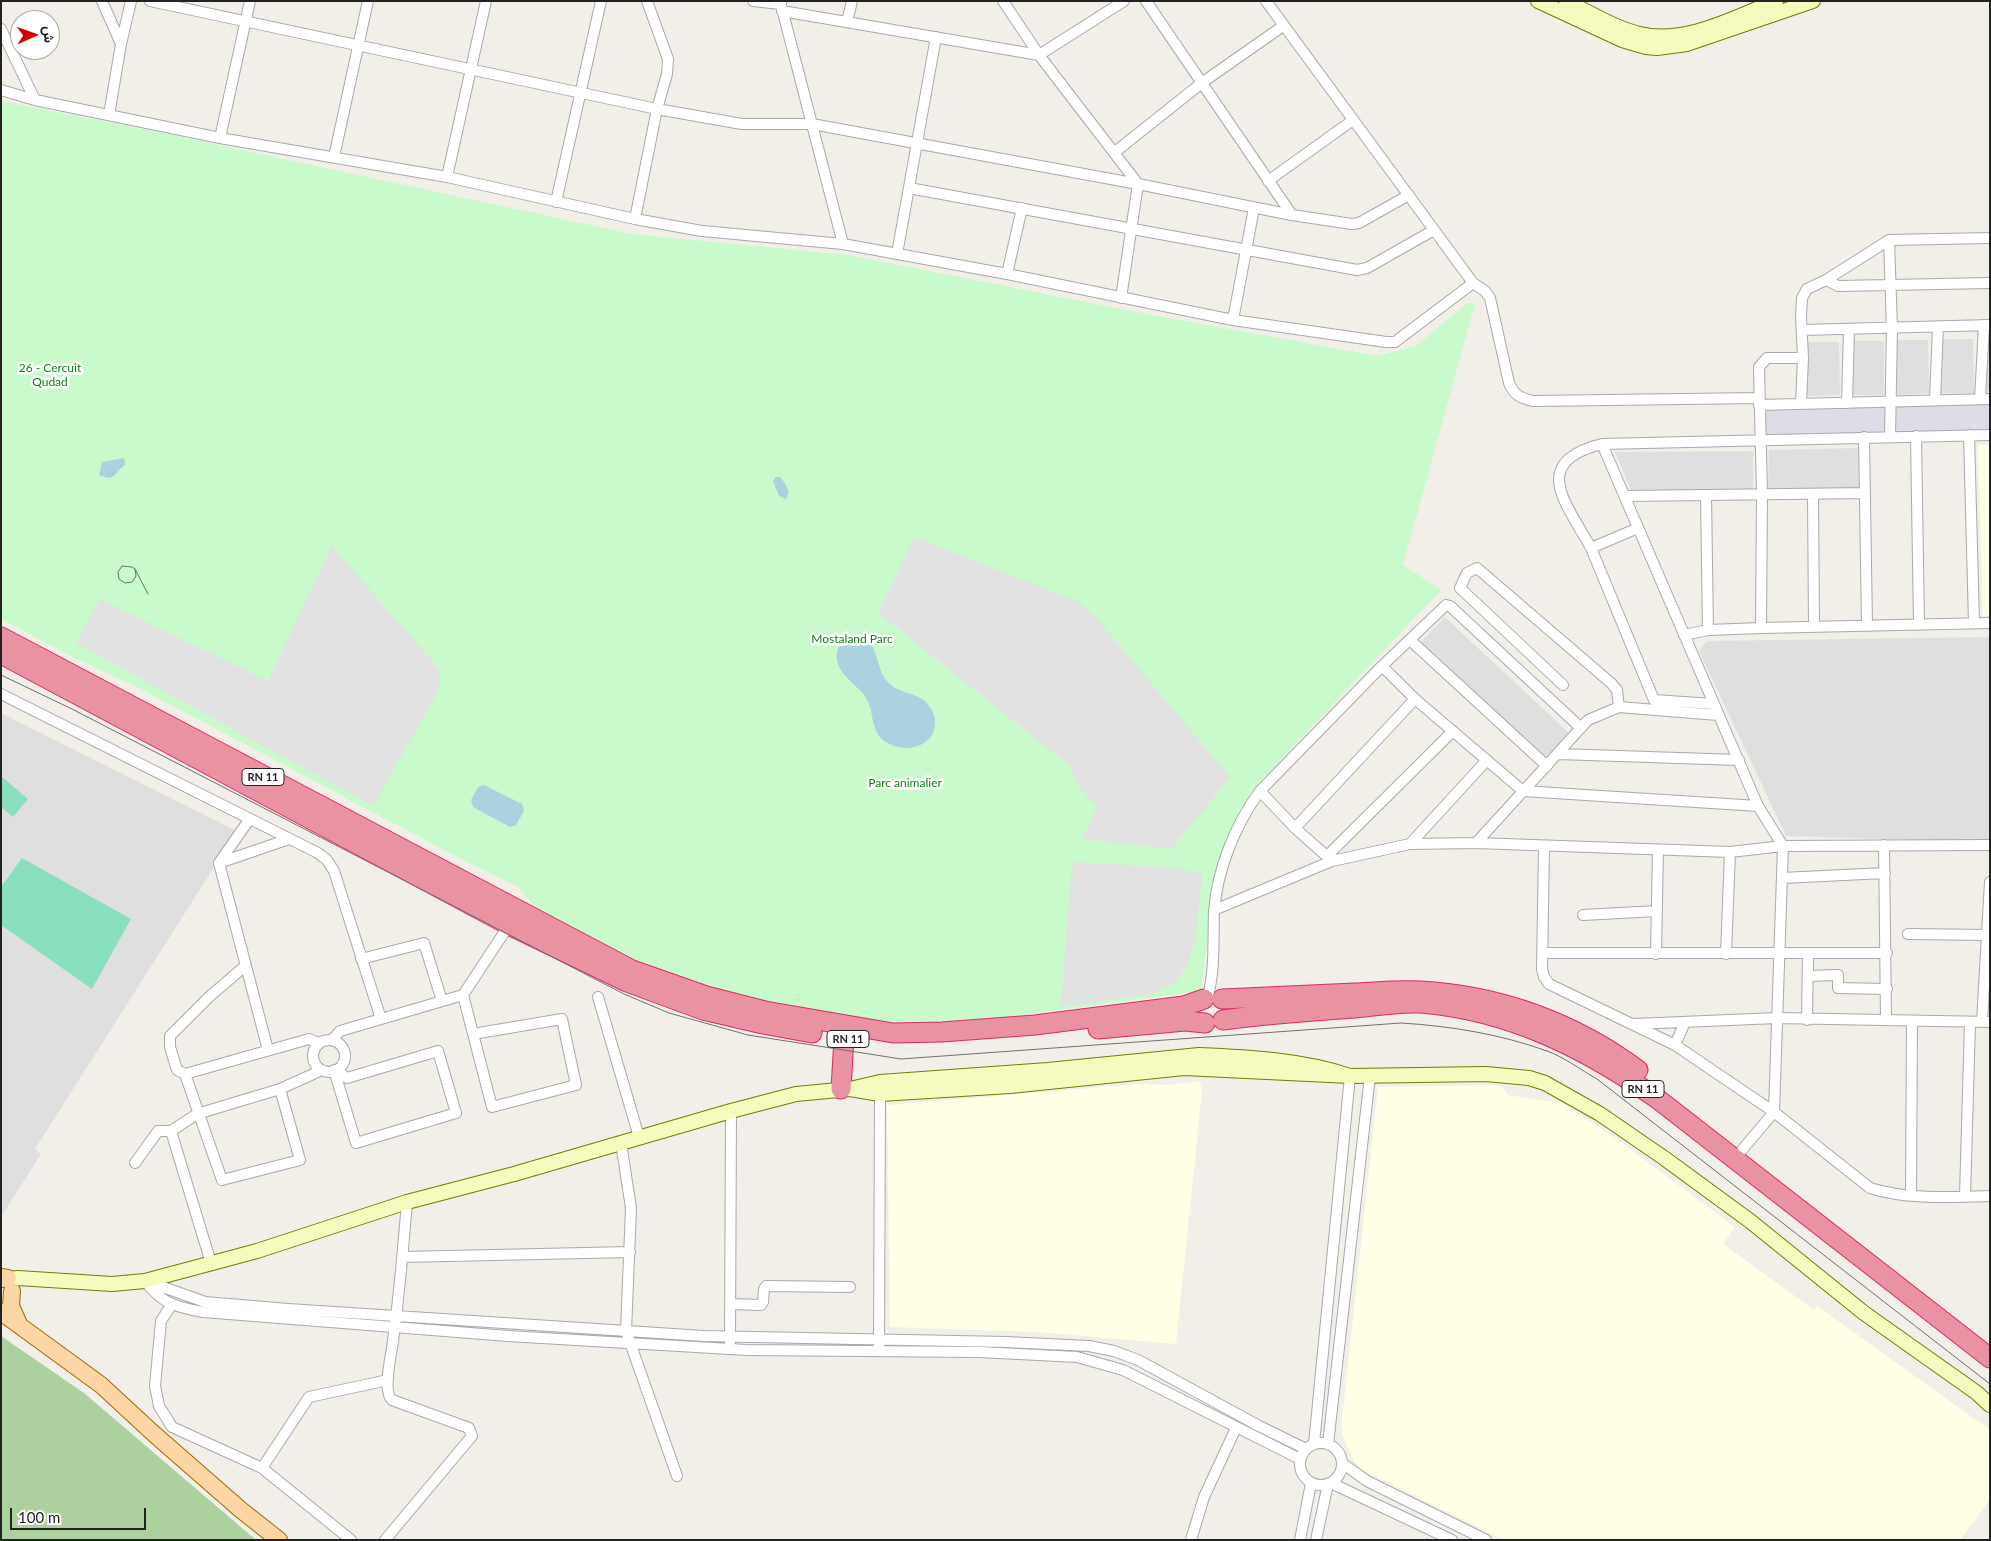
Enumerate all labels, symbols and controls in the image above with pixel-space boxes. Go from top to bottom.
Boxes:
north arrow [10,10,60,60]
text: ش [41,26,58,43]
park label: 26 - Cercuit Qudad [19,361,81,389]
park label: Mostaland Parc [811,632,893,646]
road number: RN 11 [242,769,284,786]
park label: Parc animalier [868,776,942,790]
road number: RN 11 [827,1030,869,1048]
road number: RN 11 [1622,1080,1664,1098]
scale bar [12,1498,149,1530]
text: 100 m [18,1508,60,1526]

